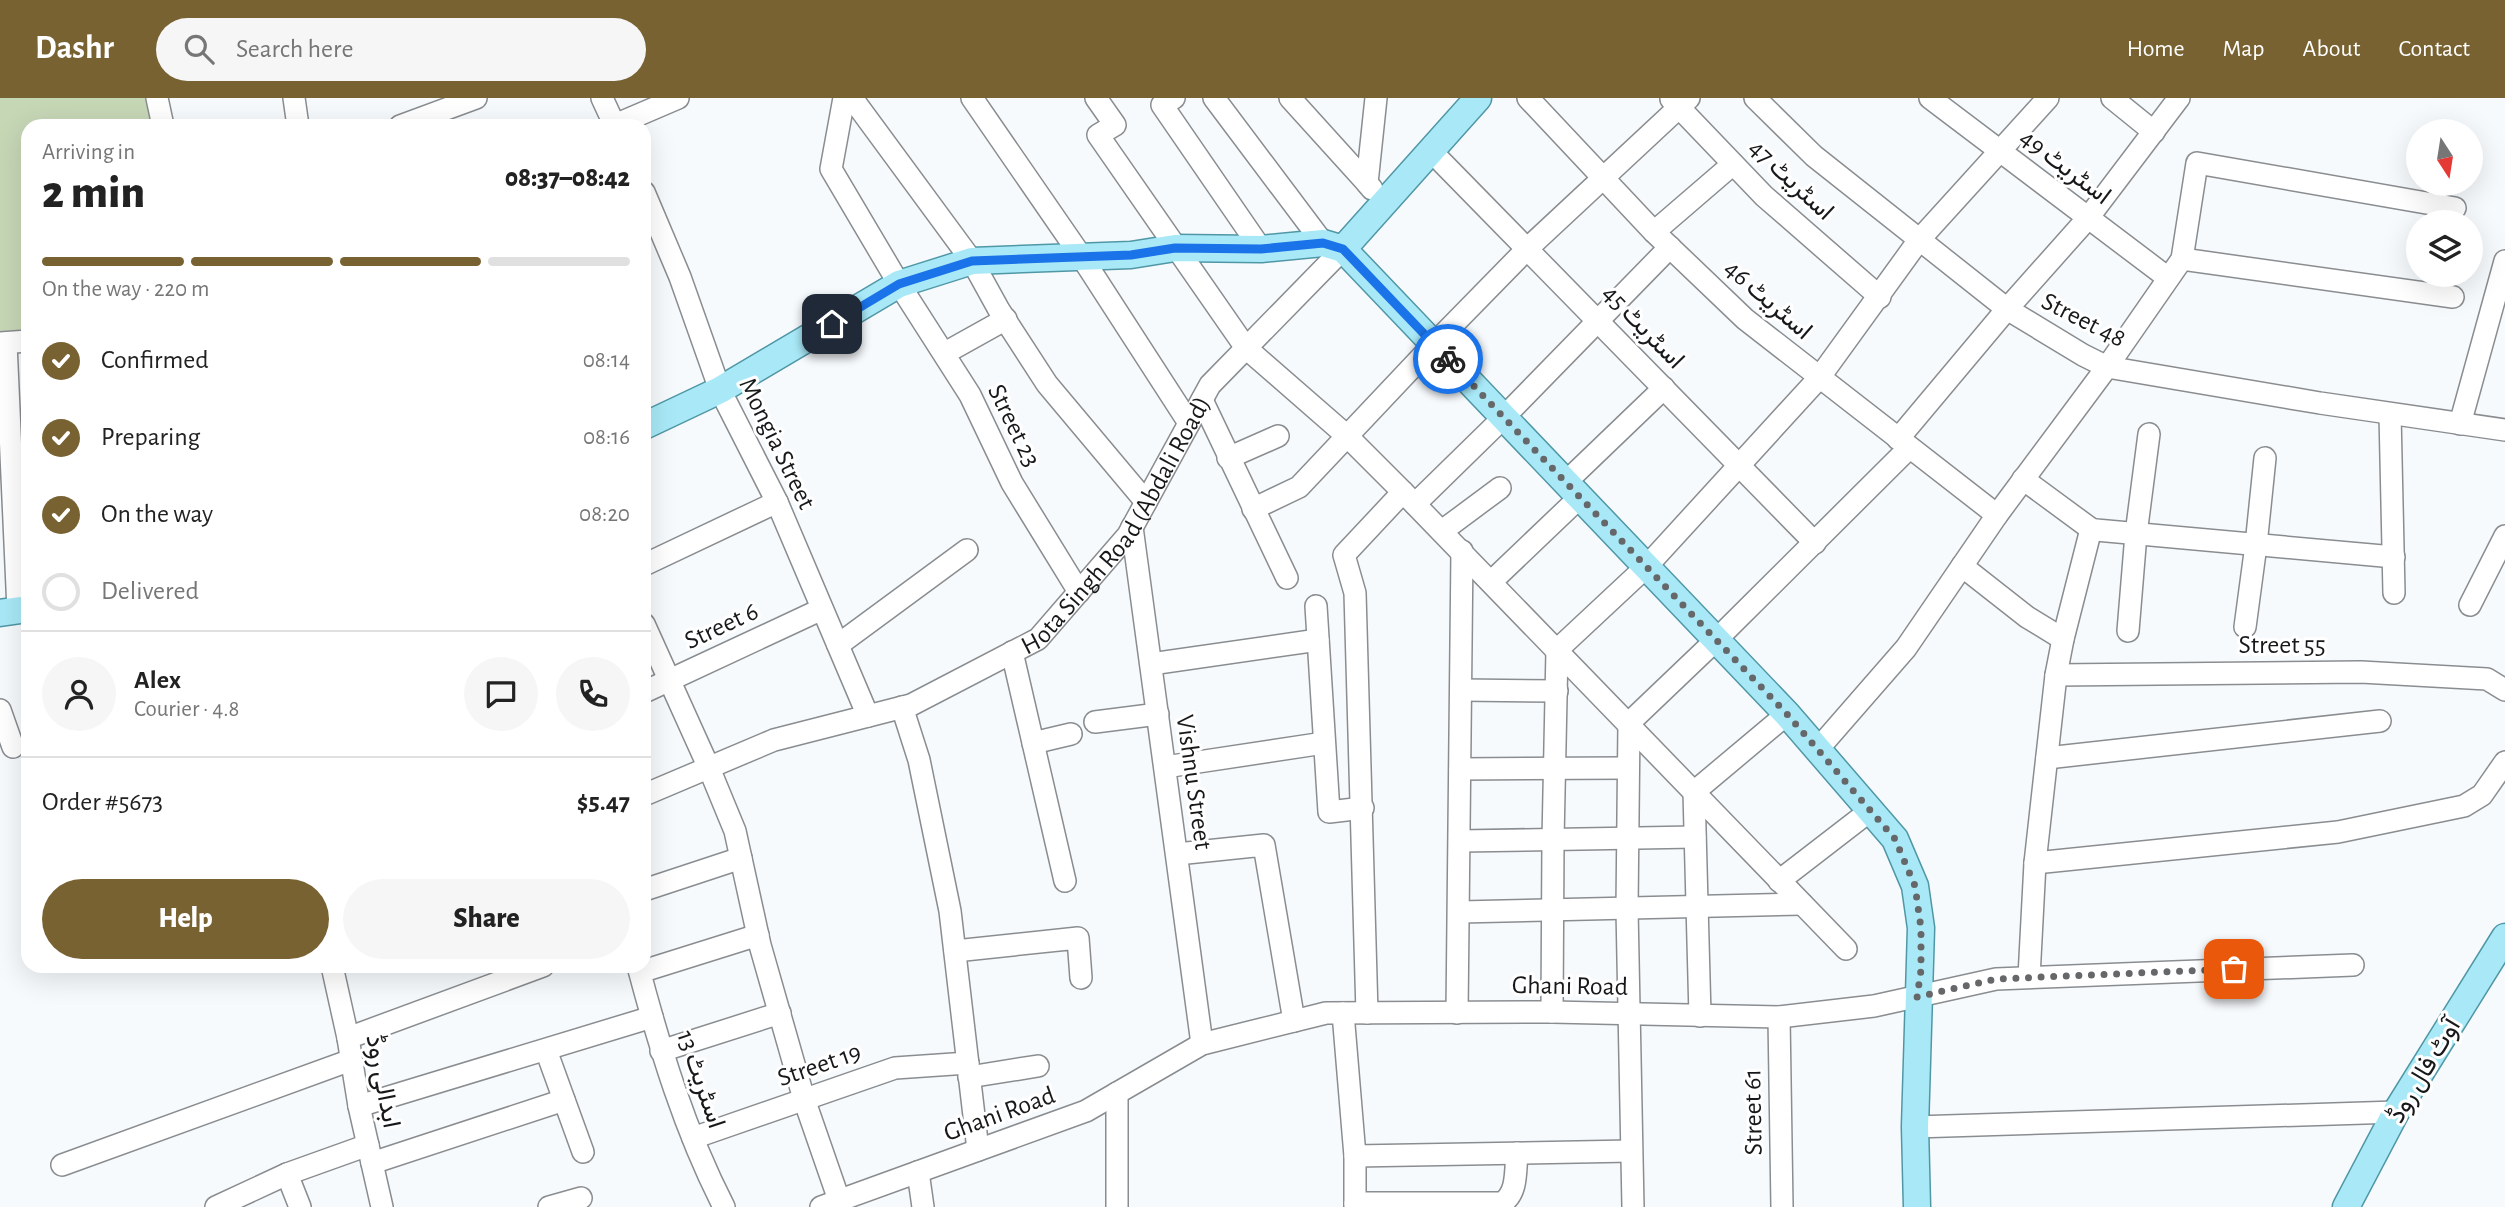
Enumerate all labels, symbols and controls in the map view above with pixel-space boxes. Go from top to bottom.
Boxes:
search box [156,18,646,81]
icon: search [180,30,218,68]
text: Dashr [35,32,114,65]
text: Search here [236,36,353,62]
text: Home [2127,37,2185,61]
text: Map [2223,37,2265,61]
text: About [2303,37,2360,61]
text: Contact [2398,37,2470,61]
north arrow [2406,119,2483,196]
map controls [2406,119,2483,287]
street label: اسٹریٹ 49 [2014,124,2116,211]
street label: اسٹریٹ 47 [1743,134,1839,227]
text: Arriving in [42,141,135,164]
text: 08:37–08:42 [505,165,630,191]
text: 2 min [42,170,145,216]
button: layers [2406,210,2483,287]
street label: اسٹریٹ 46 [1718,255,1817,346]
text: On the way · 220 m [42,278,209,301]
street label: اسٹریٹ 45 [1596,280,1689,375]
street label: Street 48 [2037,288,2130,352]
pin [802,294,862,354]
icon: home [813,305,851,343]
courier [1413,324,1483,394]
icon: bike [1429,340,1467,378]
icon: check [42,342,80,380]
text: Confirmed [101,347,209,373]
text: 08:14 [583,349,630,372]
street label: Mongia Street [734,374,820,513]
street label: Street 23 [983,380,1045,471]
street label: Hota Singh Road (Abdali Road) [1017,392,1215,659]
icon: check [42,419,80,457]
text: Preparing [101,424,200,450]
text: 08:16 [583,426,630,449]
icon: check [42,496,80,534]
text: On the way [101,501,213,527]
text: 08:20 [579,503,630,526]
text: Delivered [101,578,199,604]
street label: Street 6 [681,598,762,654]
street label: Street 55 [2238,632,2326,658]
button: person [42,657,116,731]
button: chat [464,657,538,731]
button: phone [556,657,630,731]
text: Alex [134,667,181,693]
text: Courier · 4.8 [134,698,239,721]
street label: Vishnu Street [1172,713,1216,851]
text: Order #5673 [42,789,163,815]
text: $5.47 [577,789,630,815]
button: Help [42,879,329,959]
button: Share [343,879,630,959]
pin [2204,939,2264,999]
icon: bag [2215,950,2253,988]
street label: Ghani Road [1512,972,1628,1000]
street label: آوٹ فال روڈ [2382,1012,2468,1128]
street label: اسٹریٹ 13 [670,1027,730,1132]
street label: ابدالی روڈ [359,1032,406,1131]
street label: Street 19 [774,1039,865,1091]
street label: Street 61 [1739,1068,1767,1156]
street label: Ghani Road [940,1082,1058,1146]

